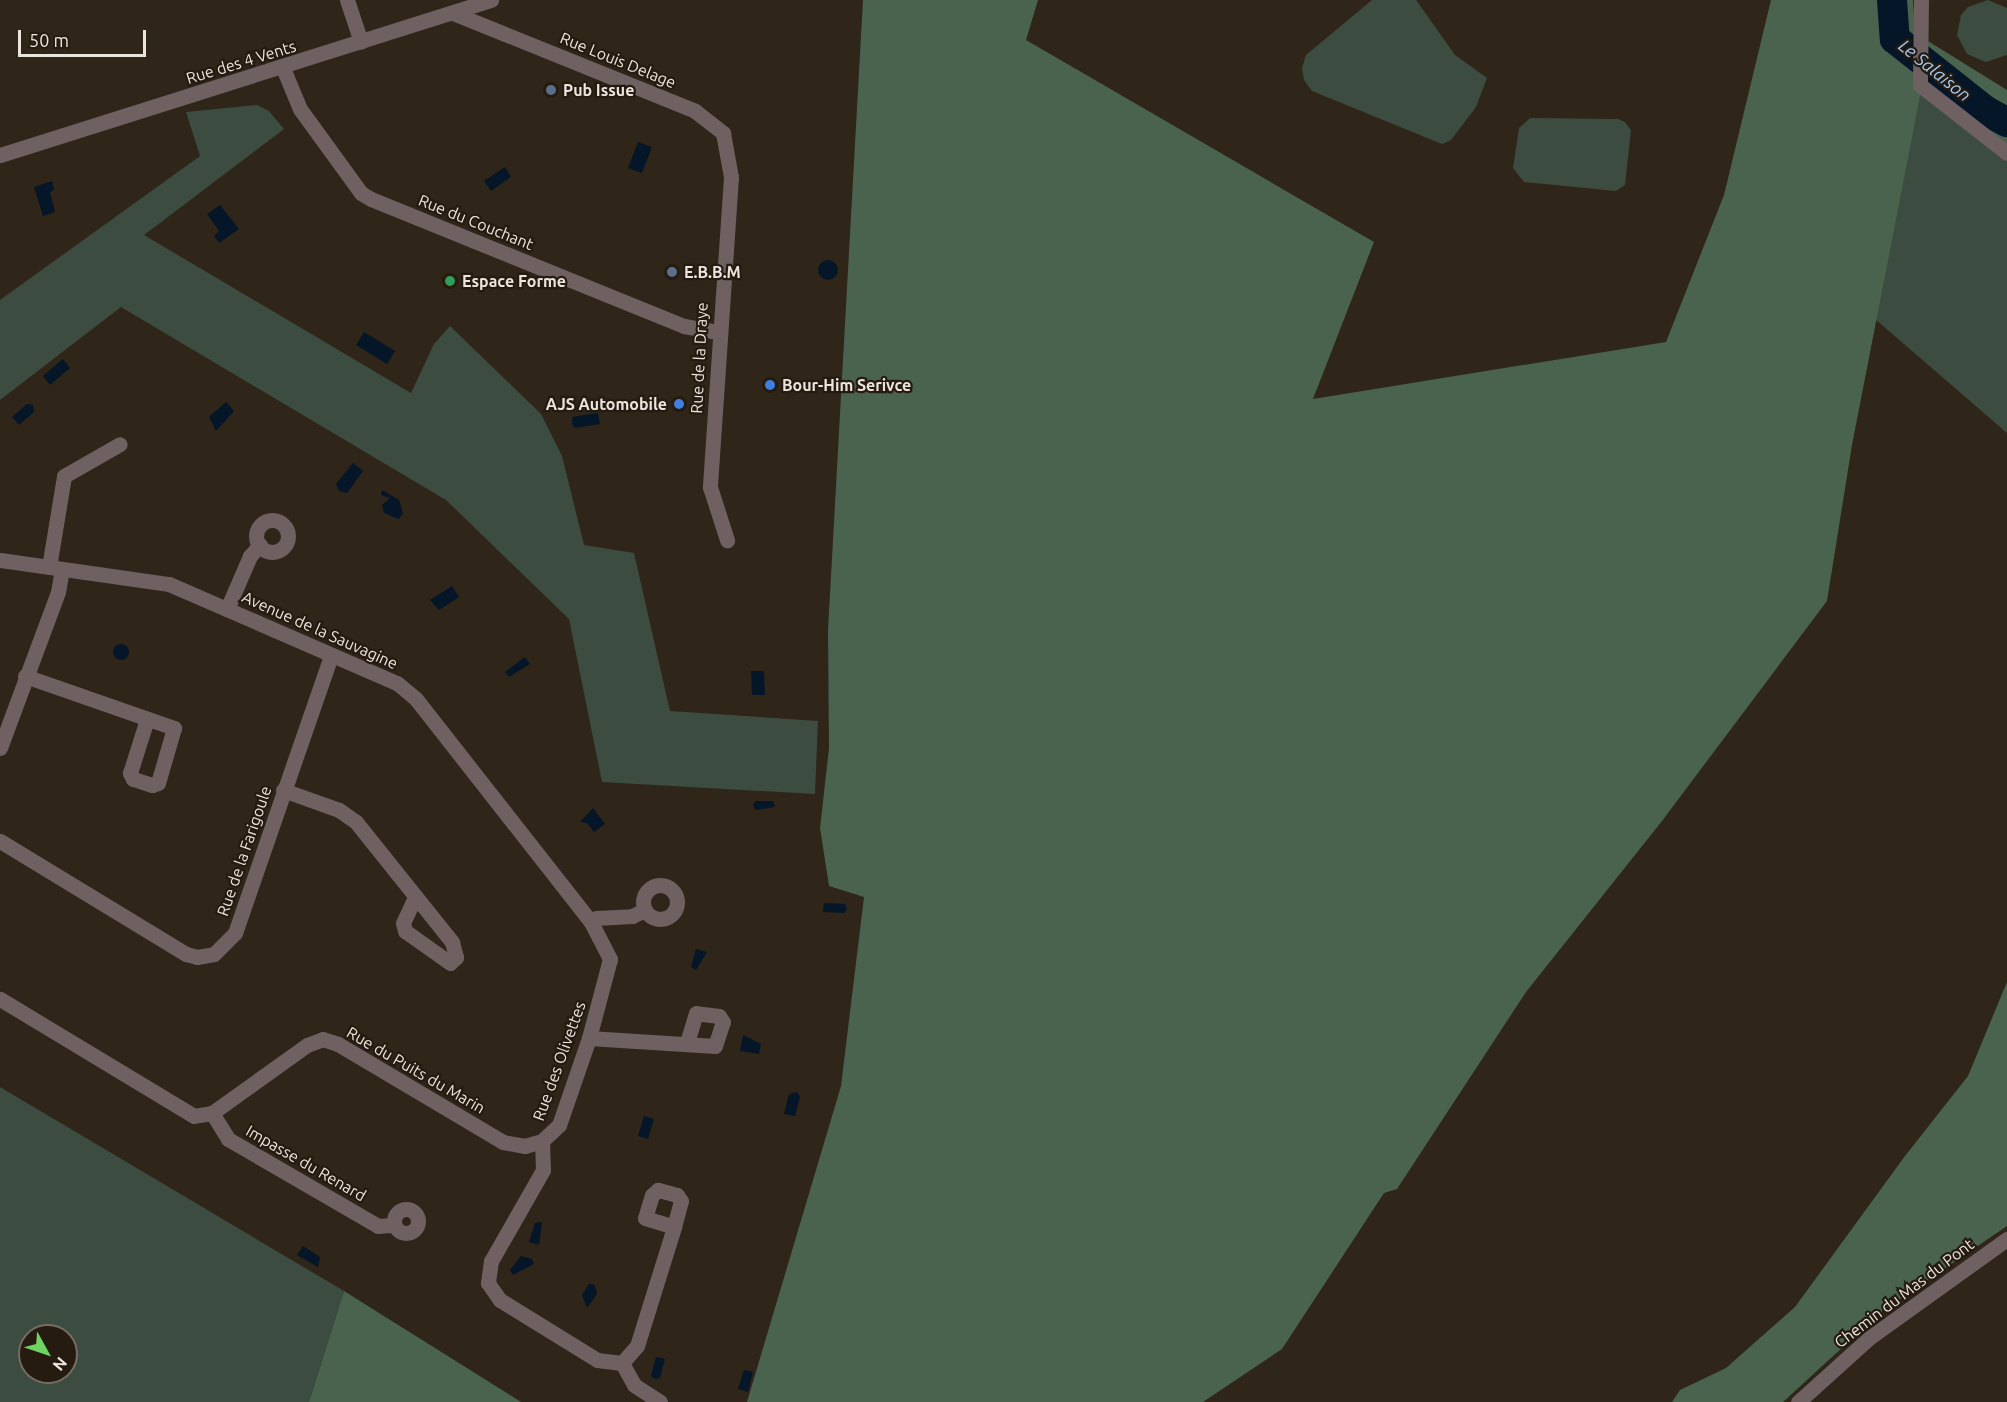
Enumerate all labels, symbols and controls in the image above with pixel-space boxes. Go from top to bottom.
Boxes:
scale bar [21,18,148,56]
street label: Rue Louis Delage [557,28,679,92]
text: 50 m [29,30,69,50]
water label: Le Salaison [1895,34,1975,106]
street label: Rue des 4 Vents [184,36,298,88]
place label: Pub Issue [563,80,634,100]
marker: Pub Issue [544,83,558,97]
street label: Rue du Couchant [416,190,536,254]
place label: E.B.B.M [684,262,741,282]
marker: E.B.B.M [665,265,679,279]
place label: Espace Forme [462,271,566,291]
marker: Espace Forme [443,274,457,288]
street label: Rue de la Draye [686,302,712,414]
place label: Bour-Him Serivce [782,375,911,395]
marker: Bour-Him Serivce [763,378,777,392]
place label: AJS Automobile [546,394,667,414]
marker: AJS Automobile [672,397,686,411]
street label: Avenue de la Sauvagine [239,587,401,673]
street label: Rue de la Farigoule [213,783,275,919]
street label: Rue des Olivettes [528,999,590,1123]
street label: Rue du Puits du Marin [343,1023,489,1117]
street label: Impasse du Renard [242,1121,370,1205]
street label: Chemin du Mas du Pont [1831,1234,1977,1352]
north arrow [18,1324,78,1384]
text: N [50,1354,71,1375]

